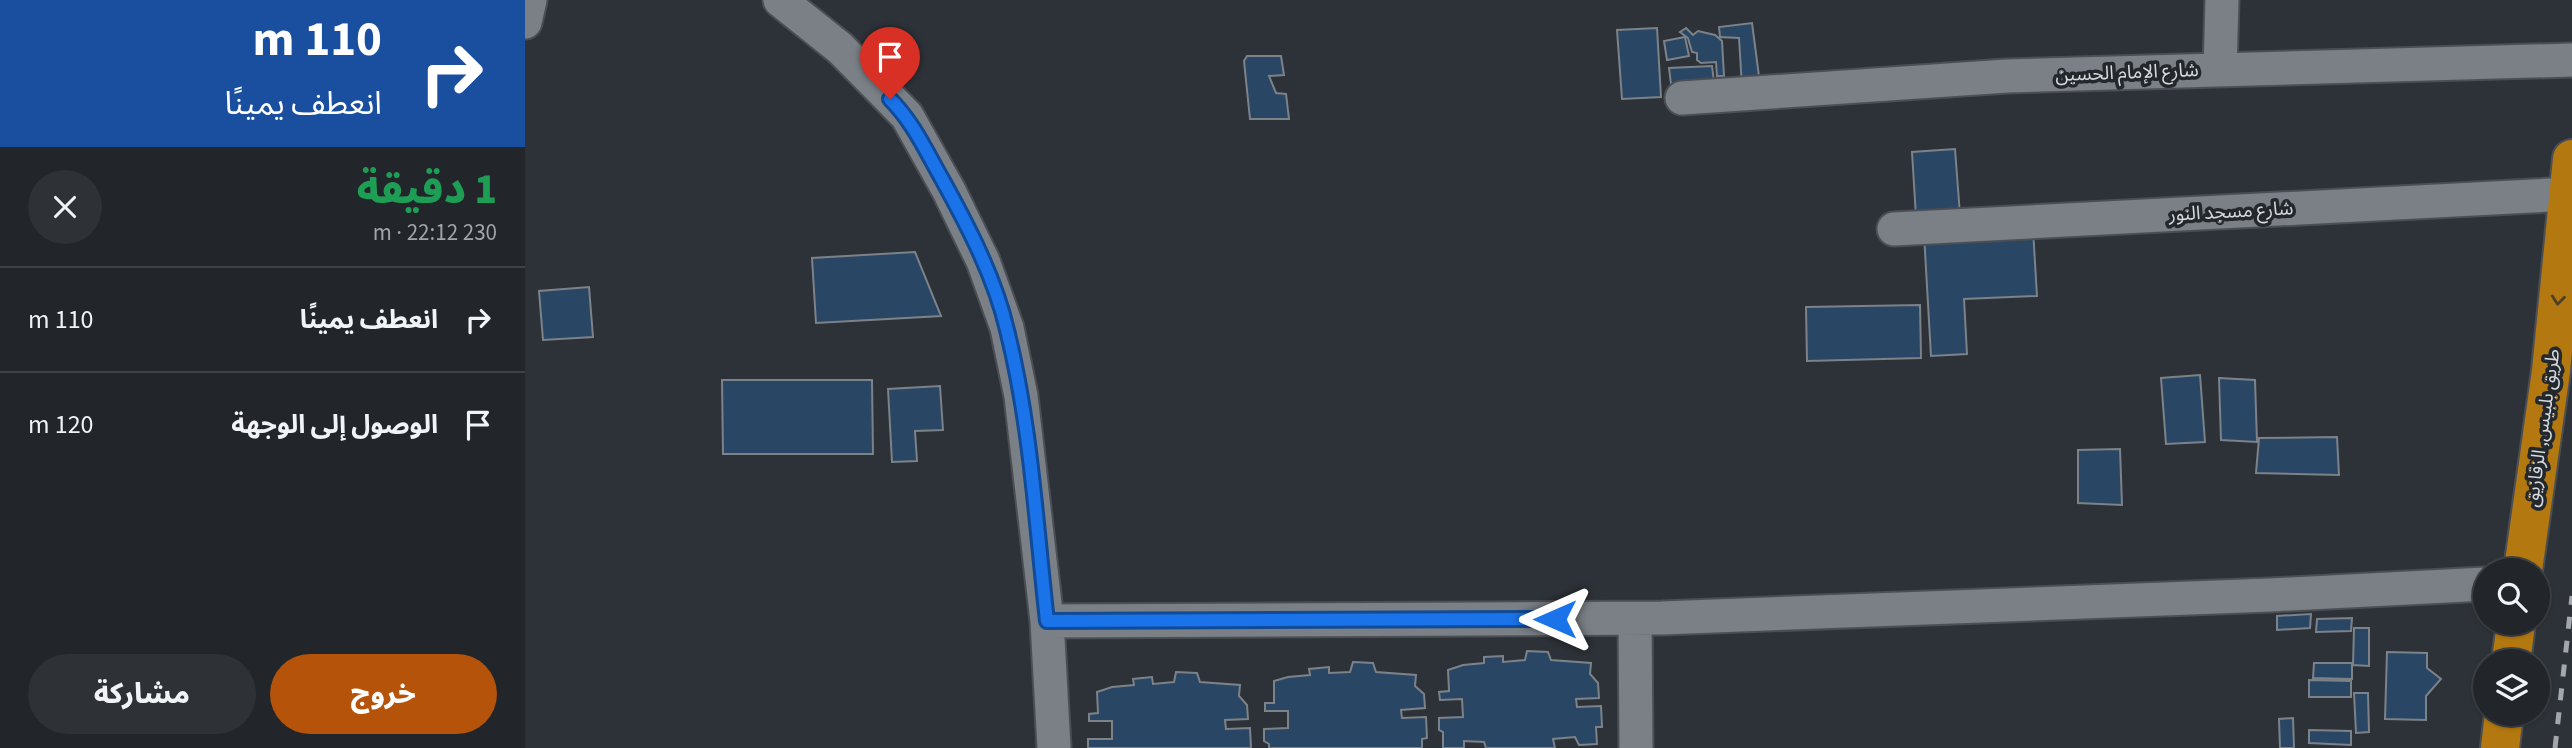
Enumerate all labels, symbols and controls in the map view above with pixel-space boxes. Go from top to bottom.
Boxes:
text: 110 m [253,5,382,75]
pin [860,27,920,99]
icon: right [406,28,497,119]
icon: arrive [871,38,909,76]
street label: شارع الإمام الحسين [2055,57,2199,89]
text: انعطف يمينًا [225,81,382,127]
text: 1 دقيقة [357,160,497,220]
button: close [28,170,102,244]
street label: شارع مسجد النور [2167,195,2294,229]
text: 230 m · 22:12 [373,216,497,249]
one-way arrow [2551,295,2566,306]
text: 110 m [28,301,94,338]
text: انعطف يمينًا [300,301,438,338]
icon: right [459,301,497,339]
street label: طريق بلبيس, الزقازيق [2519,347,2567,509]
text: 120 m [28,406,94,443]
text: الوصول إلى الوجهة [231,406,438,443]
icon: arrive [459,406,497,444]
map controls [2473,558,2550,726]
button: search [2473,558,2550,635]
position arrow [1518,582,1592,656]
button: layers [2473,649,2550,726]
button: مشاركة [28,654,256,734]
button: خروج [270,654,497,734]

